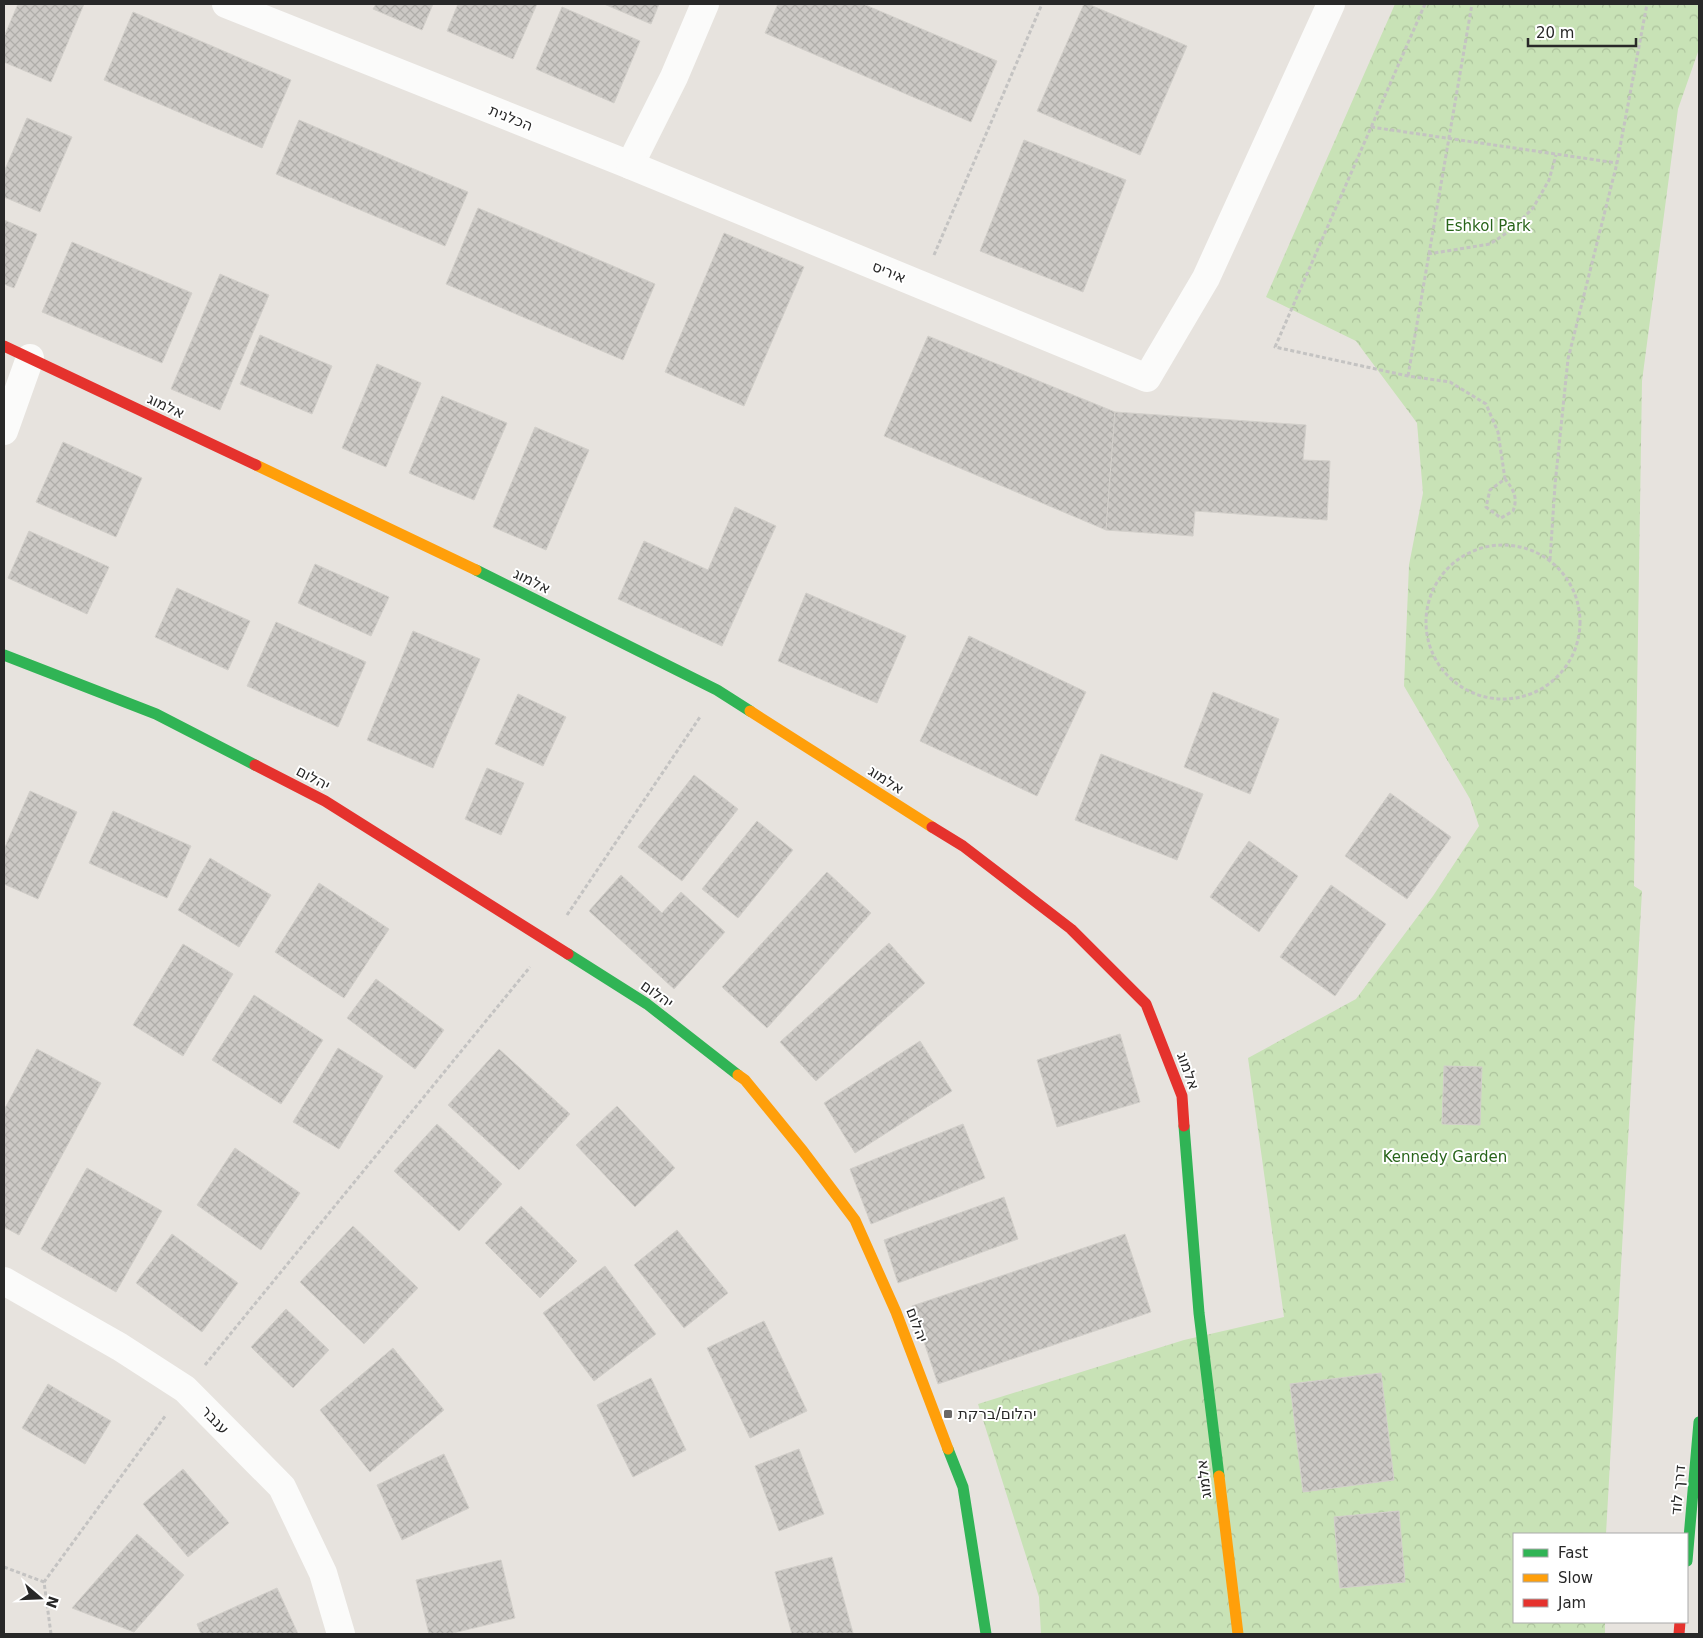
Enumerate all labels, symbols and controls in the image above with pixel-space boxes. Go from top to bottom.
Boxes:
scale bar [1528,15,1636,47]
text: 20 m [1536,24,1574,42]
street label: הכלנית [487,101,535,135]
park label: Eshkol Park [1445,217,1531,235]
street label: איריס [869,257,909,287]
street label: אלמוג [145,390,187,422]
street label: אלמוג [511,564,553,598]
street label: יהלום [293,762,333,794]
street label: אלמוג [865,762,907,798]
street label: יהלום [637,976,677,1012]
street label: אלמוג [1173,1050,1203,1092]
park label: Kennedy Garden [1383,1148,1507,1166]
street label: יהלום [902,1305,932,1345]
street label: ענבר [197,1402,233,1438]
place label: יהלום/ברקת [958,1405,1036,1423]
marker: יהלום/ברקת [942,1408,954,1420]
street label: אלמוג [1193,1459,1215,1499]
street label: דרך לוד [1667,1464,1689,1516]
legend [1513,1533,1688,1623]
text: Fast [1558,1544,1588,1562]
text: Slow [1558,1569,1593,1587]
north arrow [15,1573,65,1623]
text: N [43,1594,62,1610]
text: Jam [1557,1594,1586,1612]

